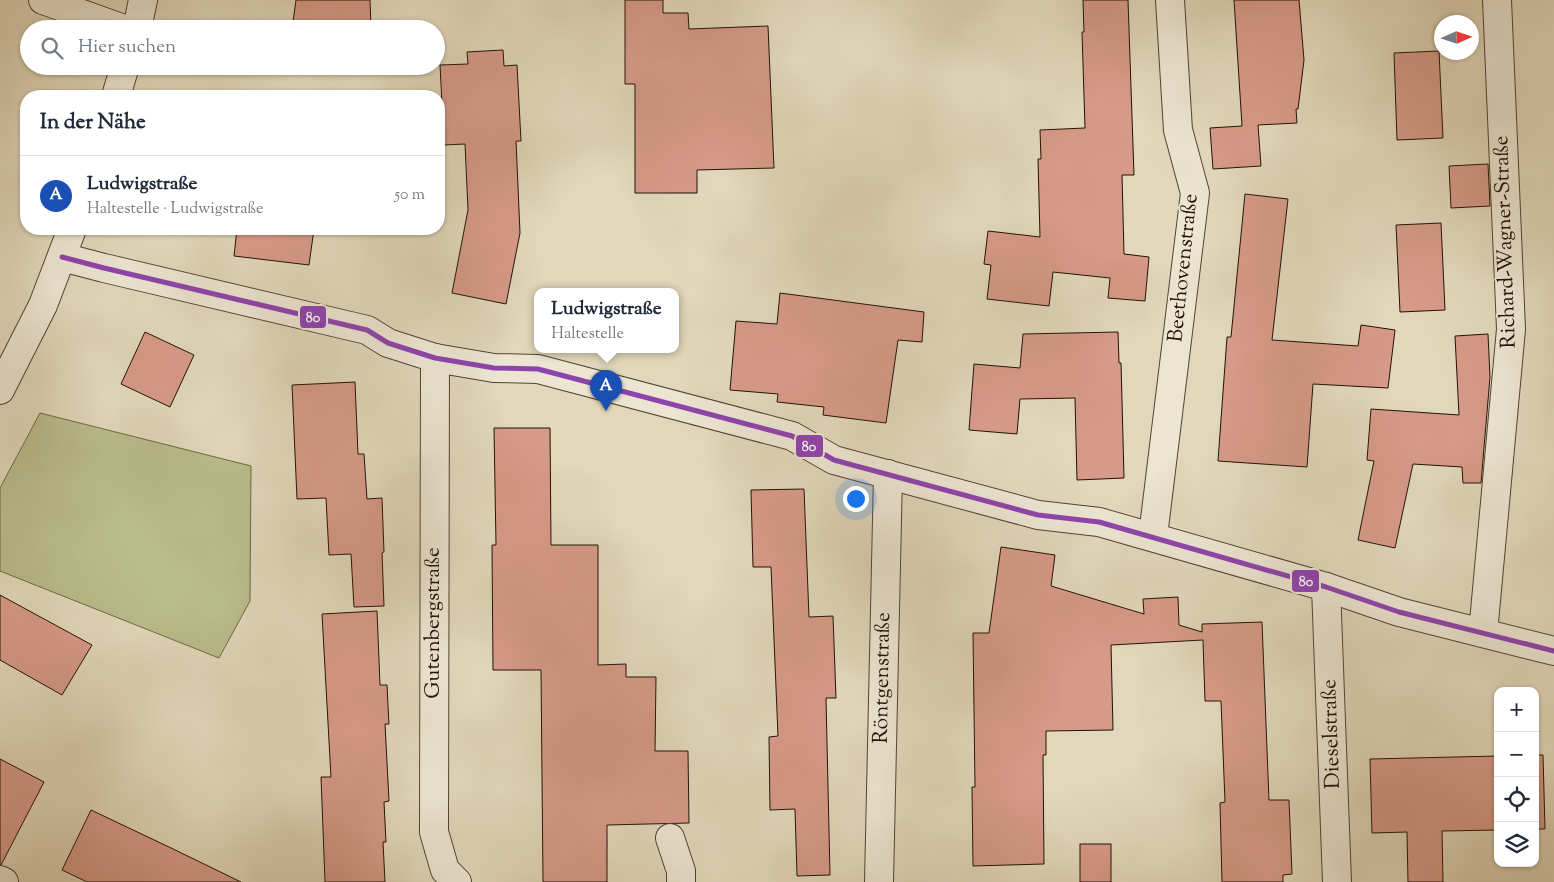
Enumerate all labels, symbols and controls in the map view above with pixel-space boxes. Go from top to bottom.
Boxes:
north arrow [1434,15,1479,60]
search box [20,20,445,75]
icon: search [38,34,66,62]
text: Hier suchen [78,34,176,61]
text: In der Nähe [40,108,146,138]
street label: Richard-Wagner-Straße [1487,135,1525,349]
text: Ludwigstraße [87,171,197,198]
text: A [50,184,63,207]
text: 50 m [394,184,425,207]
street label: Beethovenstraße [1161,192,1207,344]
text: Haltestelle · Ludwigstraße [87,198,263,221]
popup [534,288,679,353]
text: Ludwigstraße [551,296,662,323]
line badge: 80 [299,305,327,329]
text: 80 [306,309,321,329]
text: Haltestelle [551,323,624,346]
pin: A [590,370,622,411]
line badge: 80 [795,434,824,458]
text: 80 [802,438,817,458]
your location [843,486,869,512]
street label: Gutenbergstraße [419,547,449,699]
line badge: 80 [1291,569,1320,593]
text: 80 [1299,573,1314,593]
street label: Röntgenstraße [867,612,899,744]
street label: Dieselstraße [1315,679,1349,789]
map controls [1494,687,1539,867]
button: + [1494,687,1539,732]
button: − [1494,732,1539,777]
button: locate [1494,777,1539,822]
button: layers [1494,822,1539,867]

